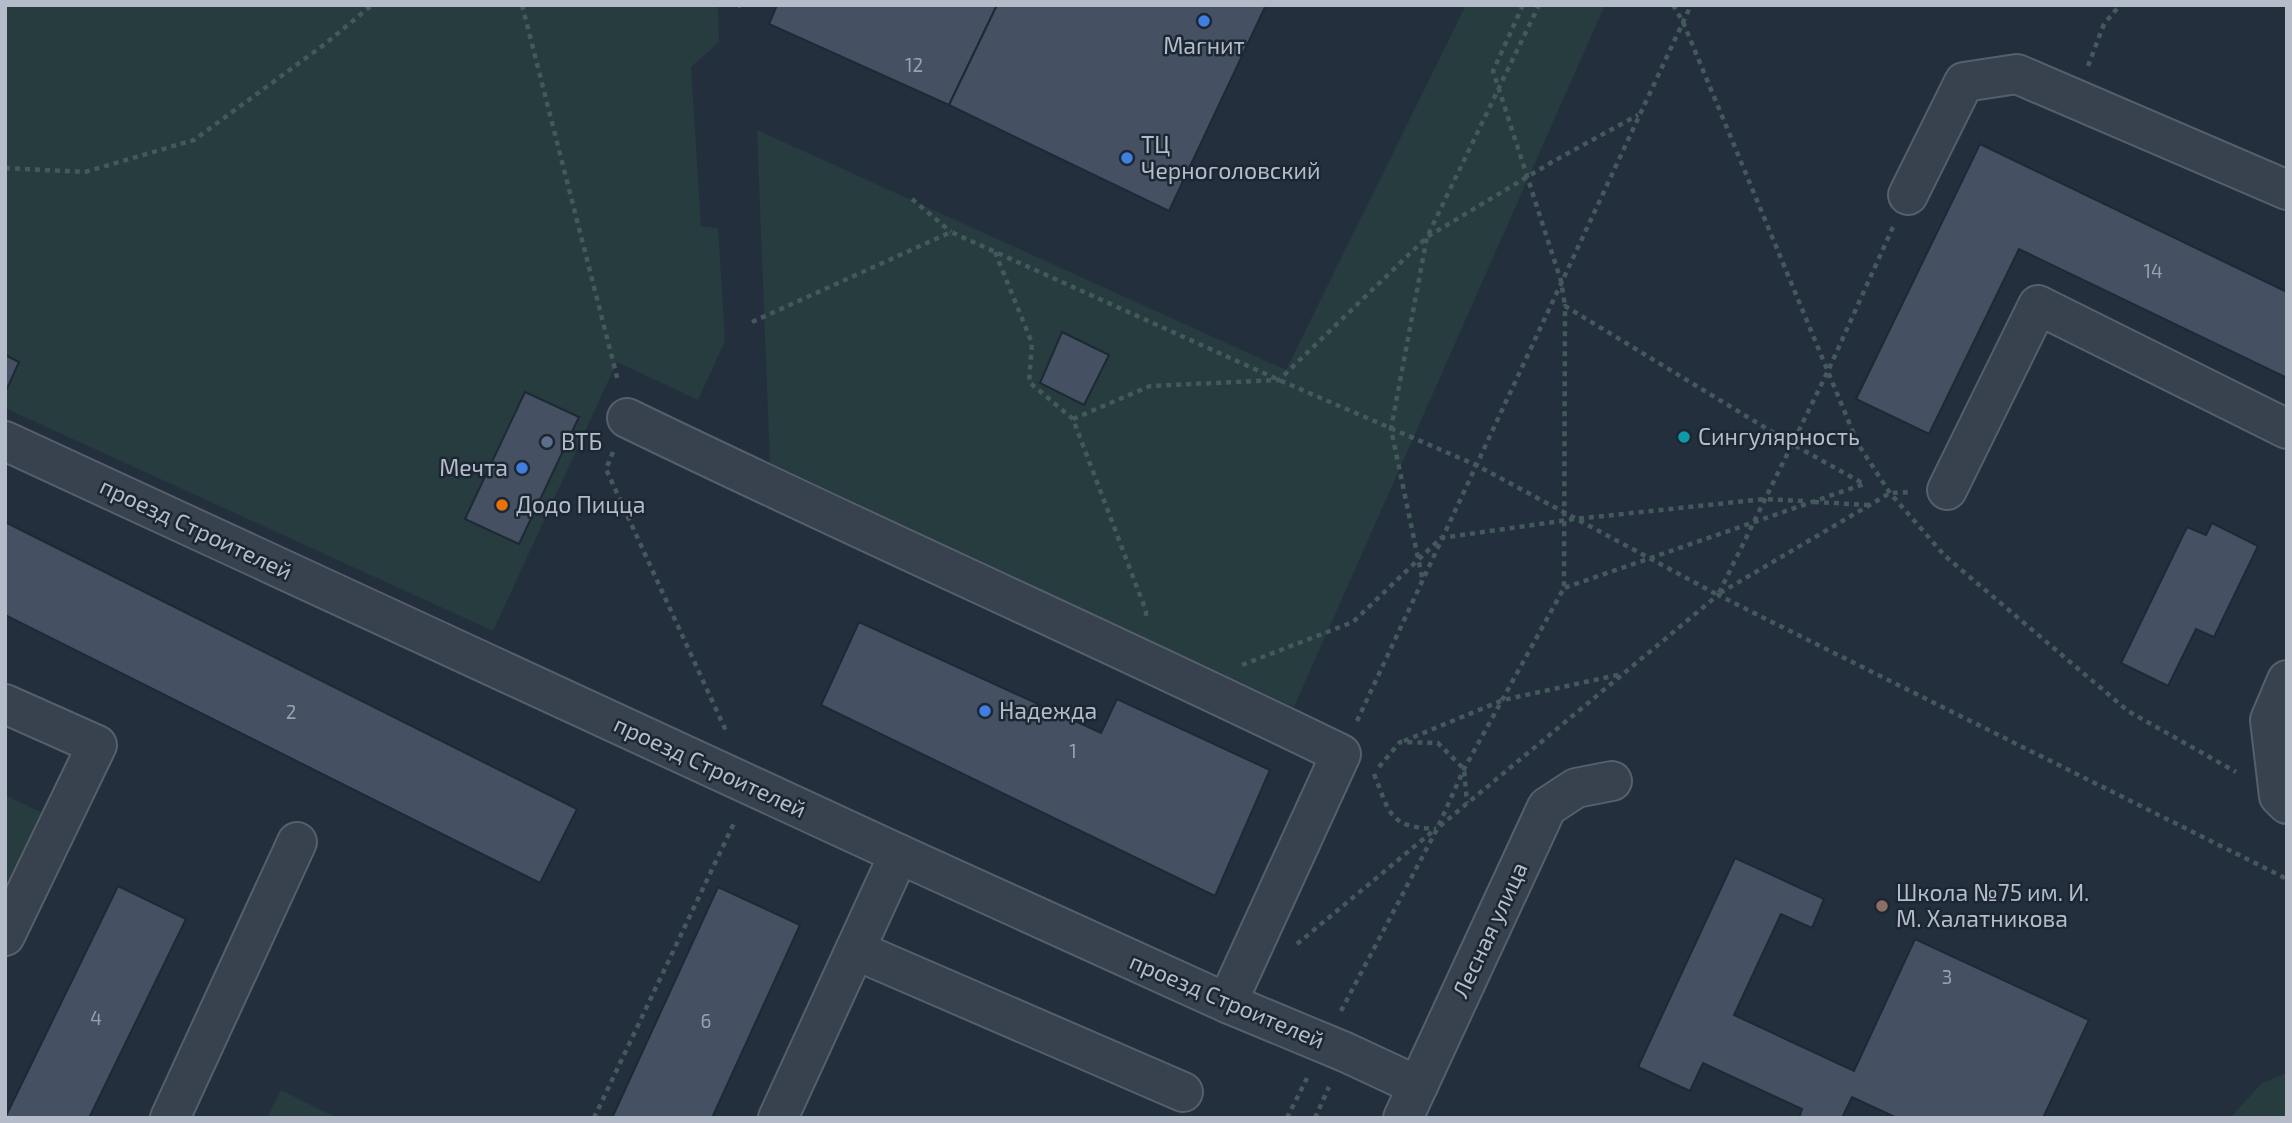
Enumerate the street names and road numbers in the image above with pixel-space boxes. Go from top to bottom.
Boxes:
street label: проезд Строителей [96,471,297,585]
street label: проезд Строителей [610,709,811,823]
street label: Лесная улица [1445,857,1534,1002]
street label: проезд Строителей [1126,946,1329,1054]

